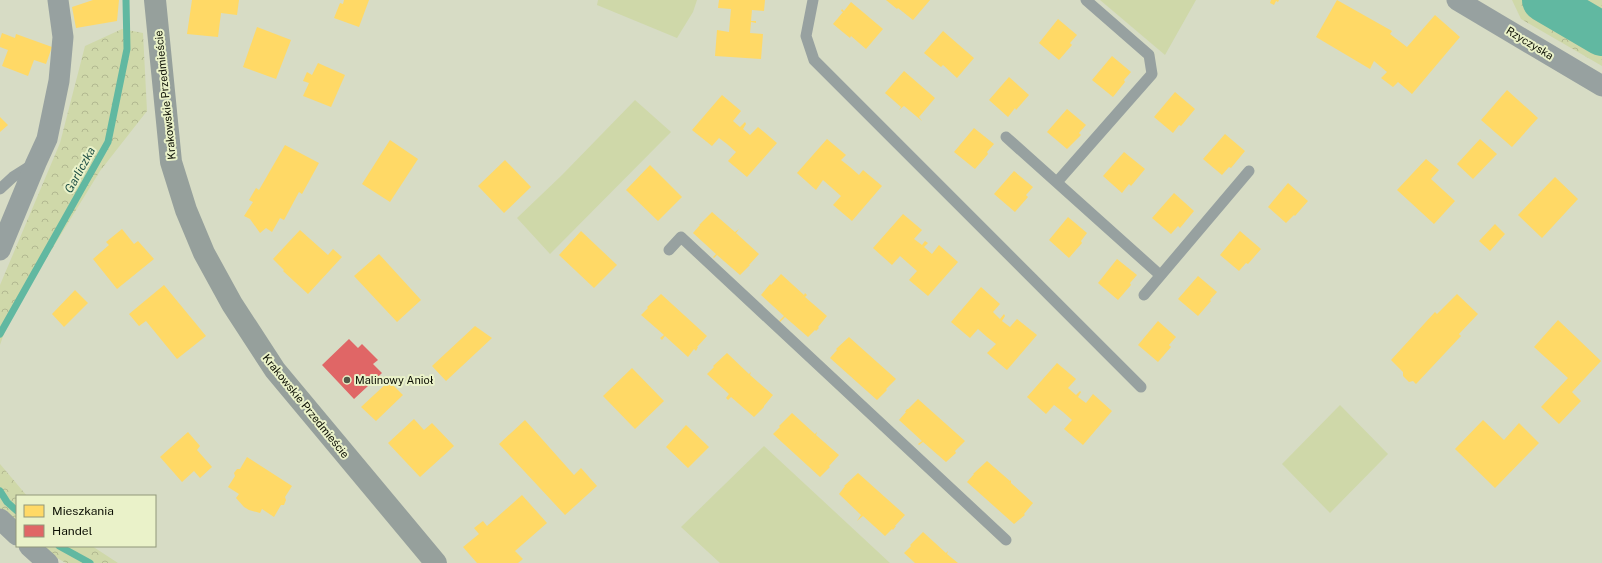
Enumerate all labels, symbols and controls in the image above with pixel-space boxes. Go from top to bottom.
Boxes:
street label: Rzyczyska [1504,24,1556,62]
street label: Krakowskie Przedmieście [152,30,178,160]
water label: Garliczka [62,145,98,195]
street label: Krakowskie Przedmieście [260,352,352,460]
place label: Malinowy Anioł [355,374,434,386]
marker: Malinowy Anioł [342,375,352,385]
legend [16,495,156,547]
text: Mieszkania [52,504,114,518]
text: Handel [52,524,93,538]

